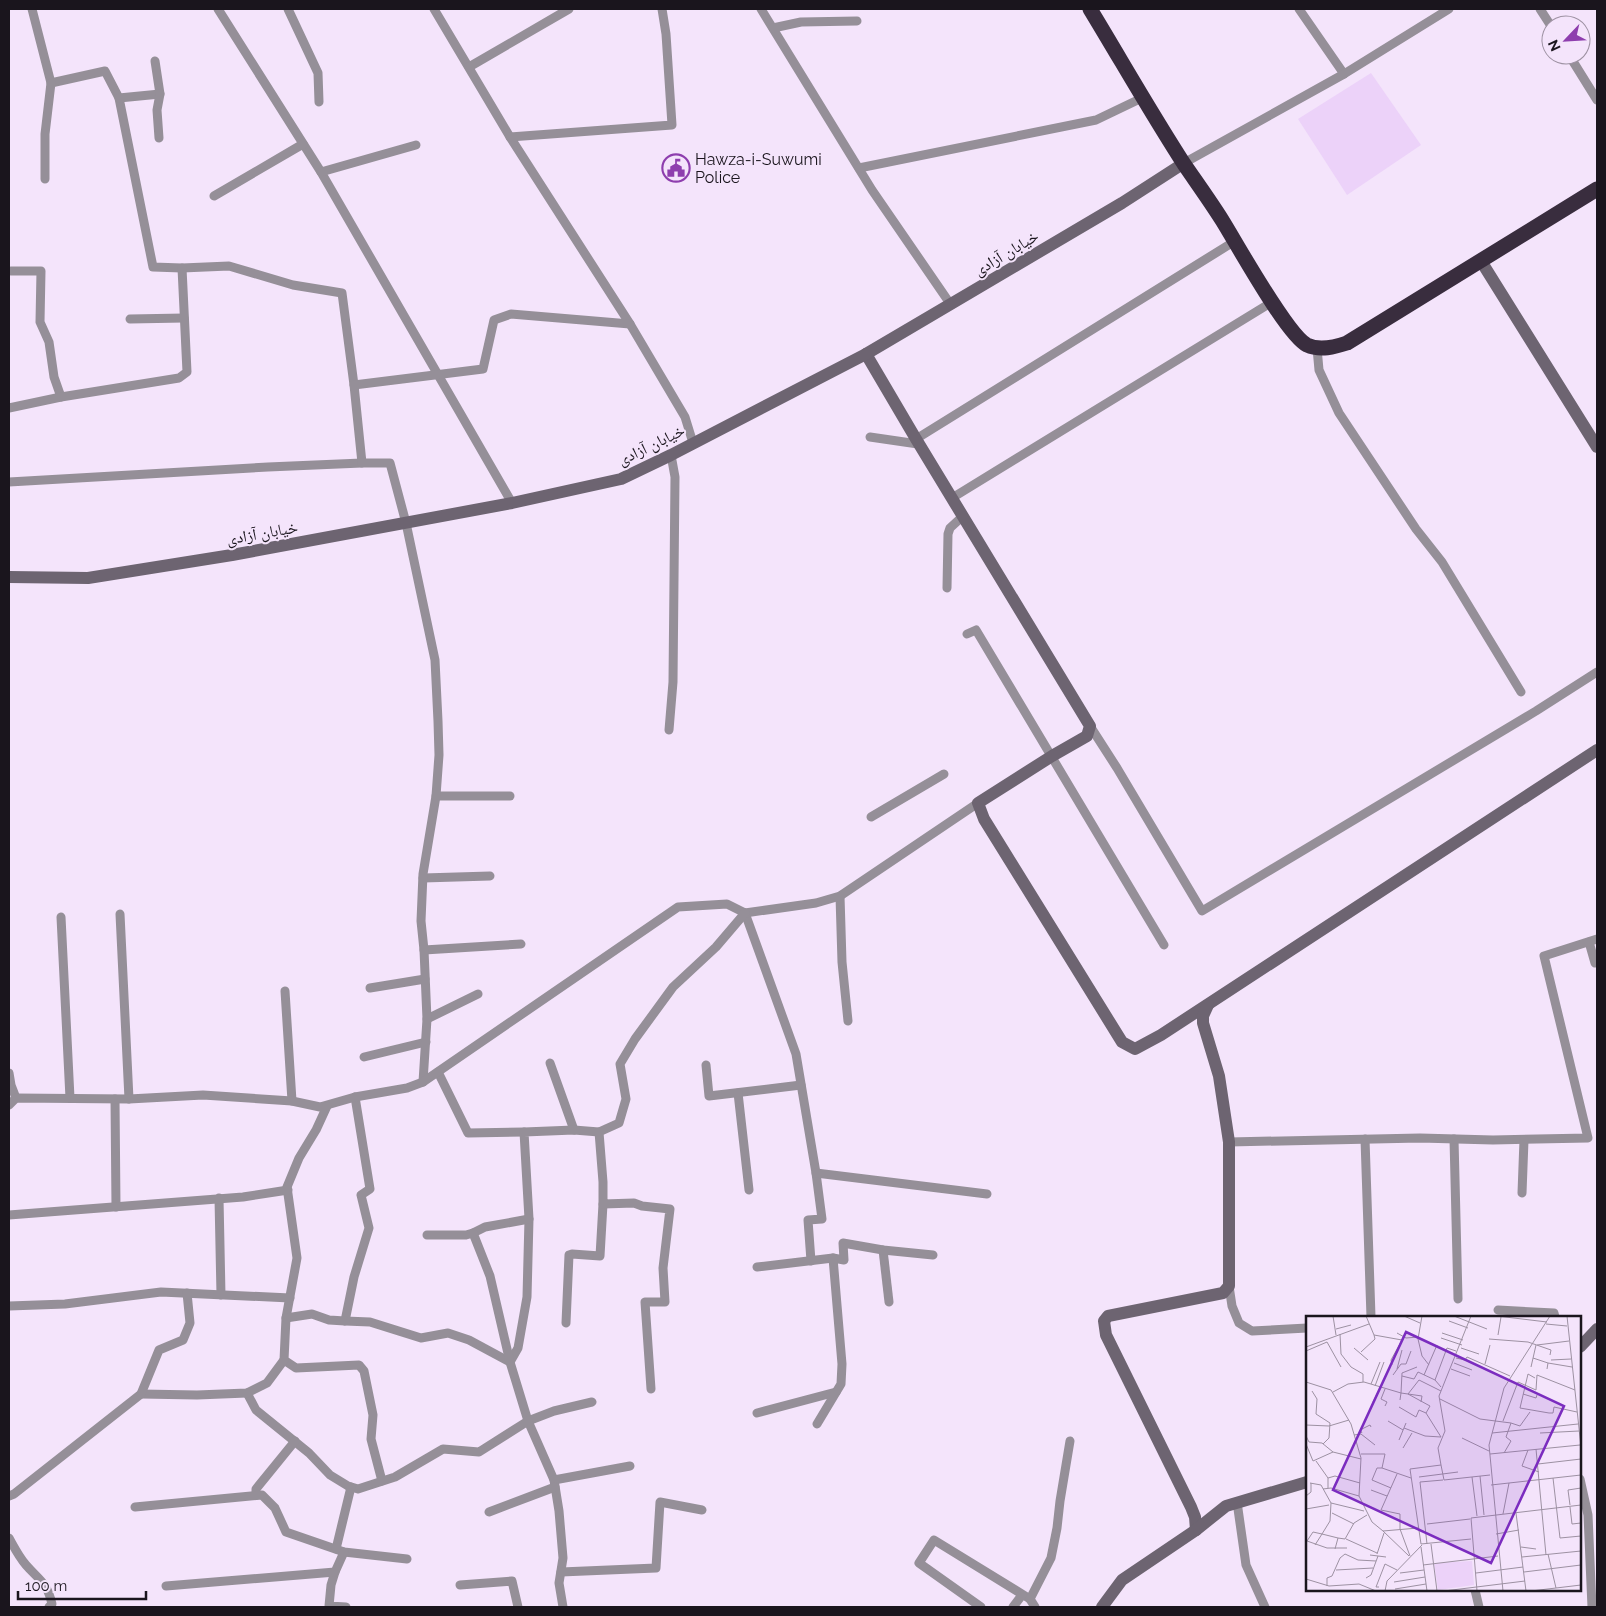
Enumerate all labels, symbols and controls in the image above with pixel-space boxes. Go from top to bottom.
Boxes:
north arrow [1541,15,1591,65]
text: N [1545,37,1564,54]
place label: Hawza-i-Suwumi Police [695,150,822,187]
public building icon: Hawza-i-Suwumi Police [661,153,691,183]
street label: خیابان آزادی [970,226,1042,281]
street label: خیابان آزادی [614,421,688,470]
street label: خیابان آزادی [225,517,299,550]
inset map [1306,1316,1581,1591]
scale bar [18,1568,145,1600]
text: 100 m [25,1577,67,1595]

